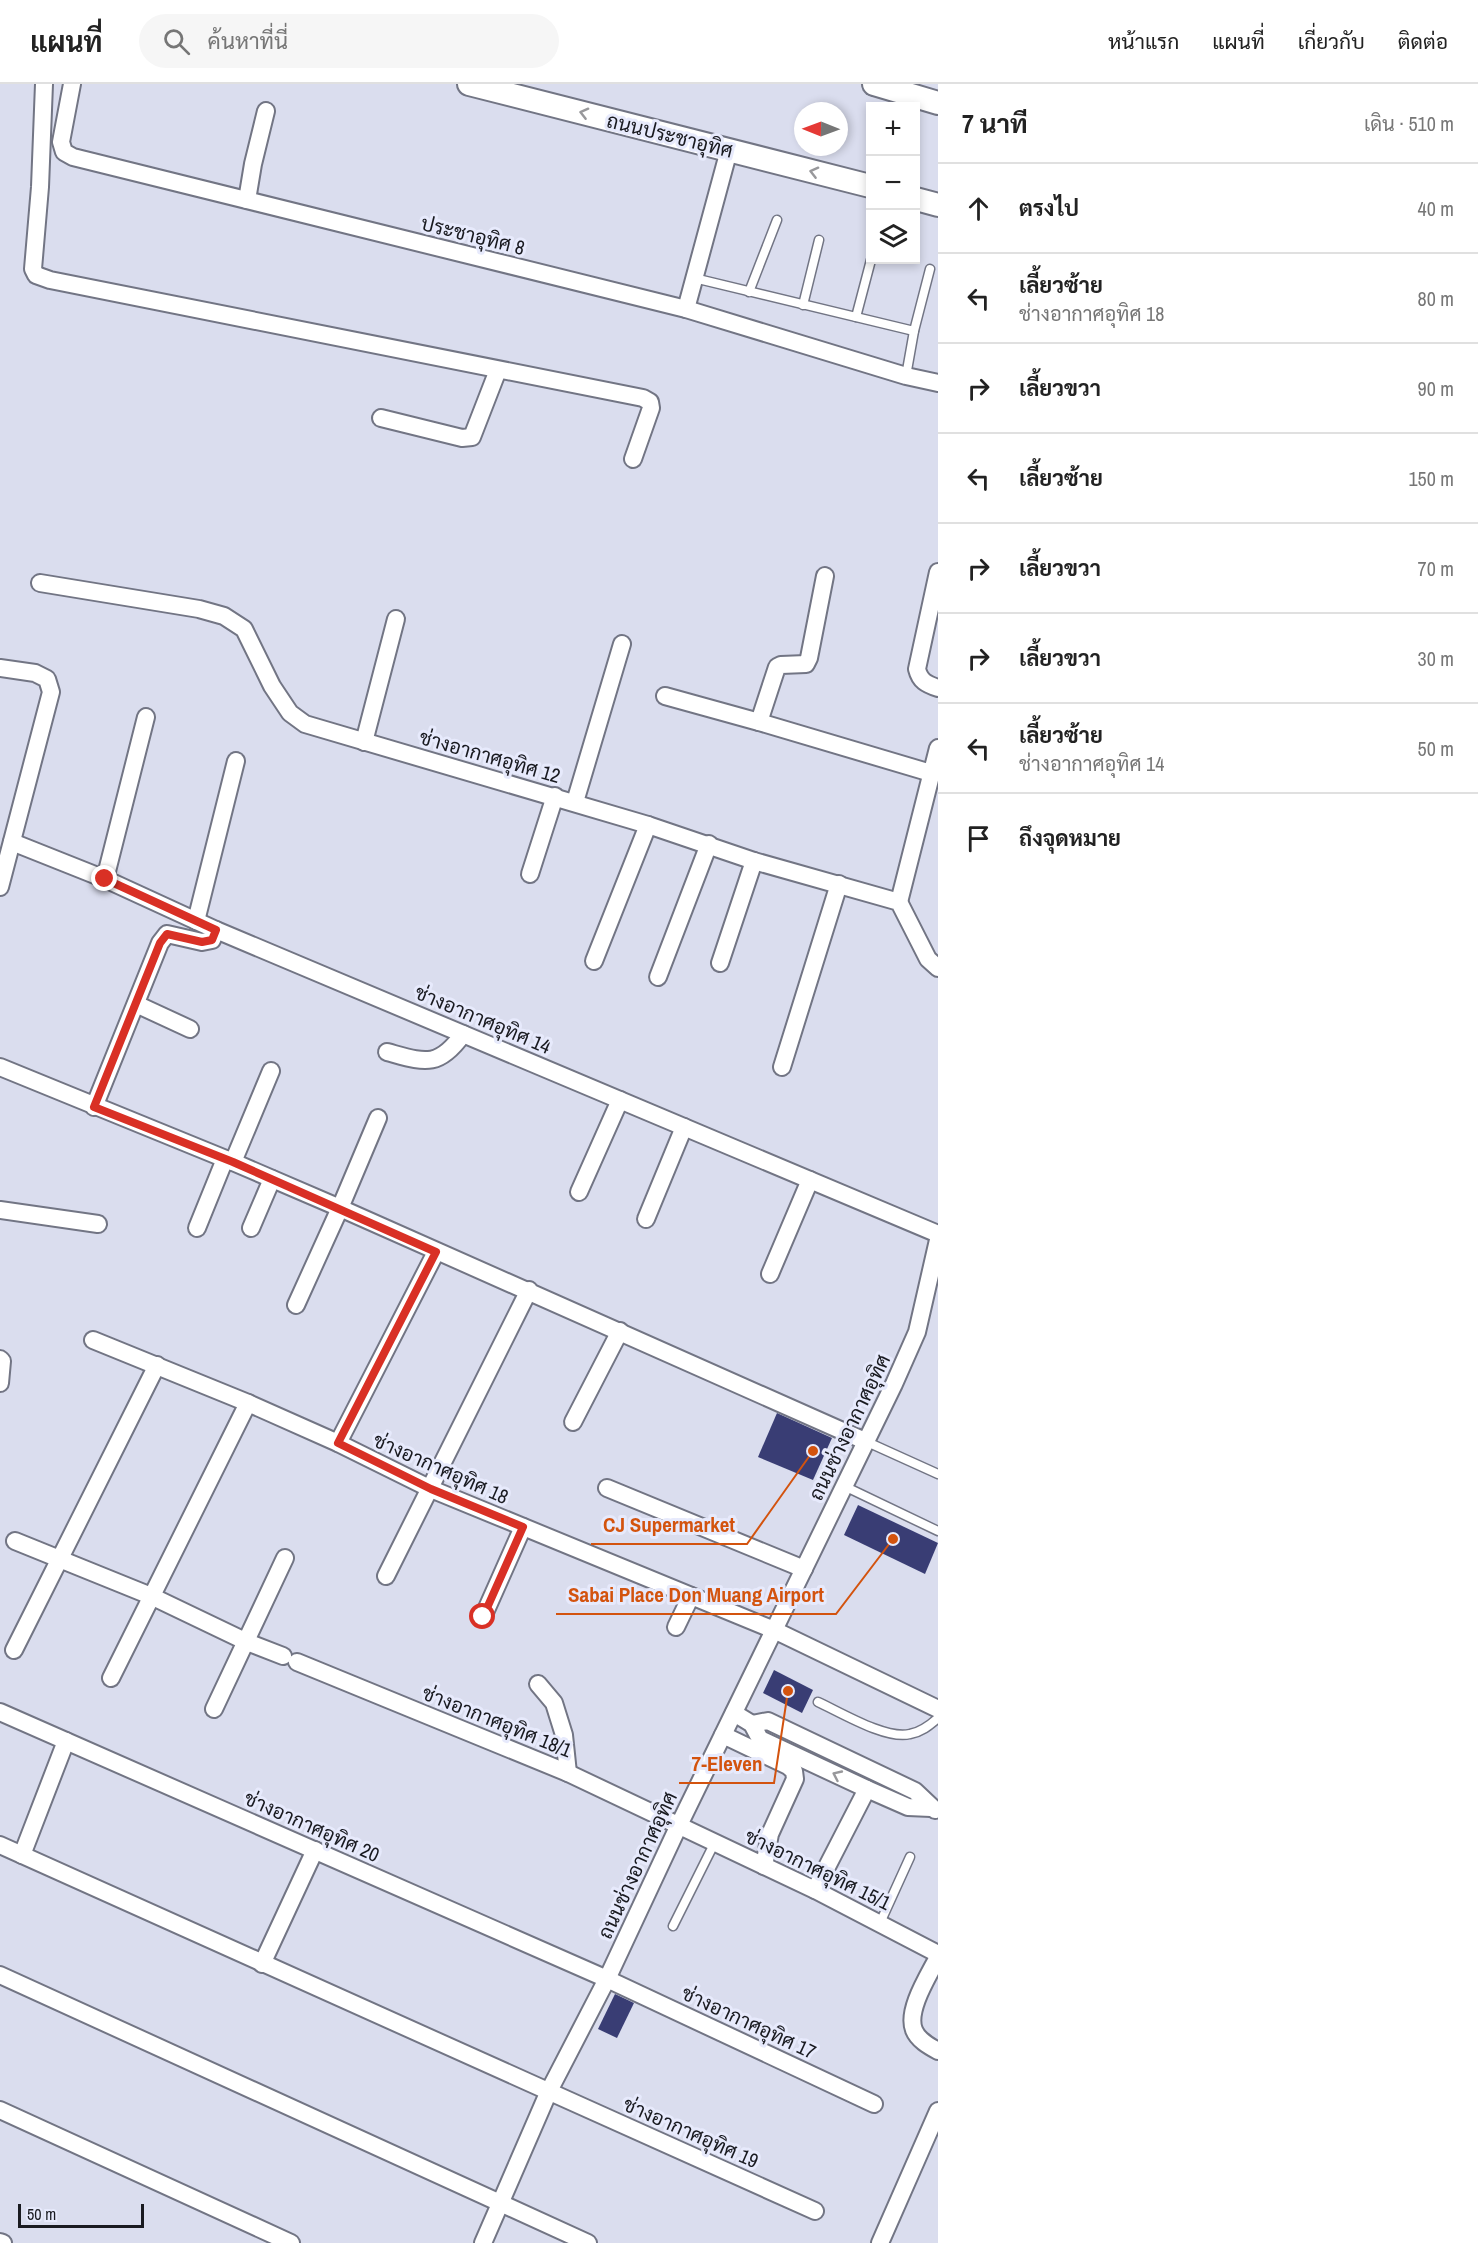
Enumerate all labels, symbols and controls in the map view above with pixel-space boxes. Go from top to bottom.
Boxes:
search box [139,14,559,68]
text: แผนที่ [30,23,103,61]
icon: search [160,25,193,58]
text: ค้นหาที่นี่ [208,26,288,56]
text: หน้าแรก [1108,27,1179,56]
text: แผนที่ [1212,27,1265,56]
text: เกี่ยวกับ [1298,27,1365,56]
text: ติดต่อ [1398,27,1448,56]
north arrow [794,102,848,156]
map controls [866,102,920,264]
button: + [866,102,920,156]
street label: ถนนประชาอุทิศ [604,106,736,165]
text: 7 นาที [962,106,1028,141]
one-way arrow [579,108,589,121]
text: เดิน · 510 m [1364,110,1454,137]
button: − [866,156,920,210]
one-way arrow [809,166,819,179]
icon: ahead [962,192,995,225]
text: ตรงไป [1019,193,1079,223]
text: 40 m [1418,195,1454,222]
street label: ประชาอุทิศ 8 [418,209,528,262]
button: layers [866,210,920,264]
text: เลี้ยวซ้าย [1019,270,1103,300]
icon: left [962,282,995,315]
text: 80 m [1418,285,1454,312]
text: ช่างอากาศอุทิศ 18 [1019,300,1164,327]
icon: right [962,372,995,405]
text: เลี้ยวขวา [1019,373,1101,403]
text: 90 m [1418,375,1454,402]
icon: left [962,462,995,495]
text: เลี้ยวซ้าย [1019,463,1103,493]
text: 150 m [1408,465,1454,492]
icon: right [962,552,995,585]
text: เลี้ยวขวา [1019,553,1101,583]
text: 70 m [1418,555,1454,582]
icon: right [962,642,995,675]
text: เลี้ยวขวา [1019,643,1101,673]
text: 30 m [1418,645,1454,672]
text: เลี้ยวซ้าย [1019,720,1103,750]
street label: ช่างอากาศอุทิศ 12 [416,723,564,790]
icon: left [962,732,995,765]
text: 50 m [1418,735,1454,762]
text: ช่างอากาศอุทิศ 14 [1019,750,1164,777]
icon: arrive [962,822,995,855]
text: ถึงจุดหมาย [1019,823,1121,853]
route end [91,865,117,891]
street label: ช่างอากาศอุทิศ 14 [410,978,555,1061]
street label: ถนนช่างอากาศอุทิศ [802,1349,897,1505]
street label: ช่างอากาศอุทิศ 18 [369,1426,513,1511]
callout: CJ Supermarket [591,1505,747,1544]
text: CJ Supermarket [603,1510,735,1539]
callout: Sabai Place Don Muang Airport [556,1575,836,1614]
text: Sabai Place Don Muang Airport [568,1580,824,1609]
route start [469,1603,495,1629]
street label: ช่างอากาศอุทิศ 18/1 [418,1679,576,1764]
callout: 7-Eleven [679,1744,774,1783]
text: 7-Eleven [692,1749,762,1778]
one-way arrow [833,1771,844,1783]
street label: ช่างอากาศอุทิศ 20 [240,1784,384,1869]
street label: ถนนช่างอากาศอุทิศ [591,1787,684,1943]
street label: ช่างอากาศอุทิศ 15/1 [740,1822,895,1917]
street label: ช่างอากาศอุทิศ 17 [677,1979,821,2066]
street label: ช่างอากาศอุทิศ 19 [619,2090,763,2175]
scale bar [18,2201,144,2228]
text: 50 m [27,2203,56,2225]

